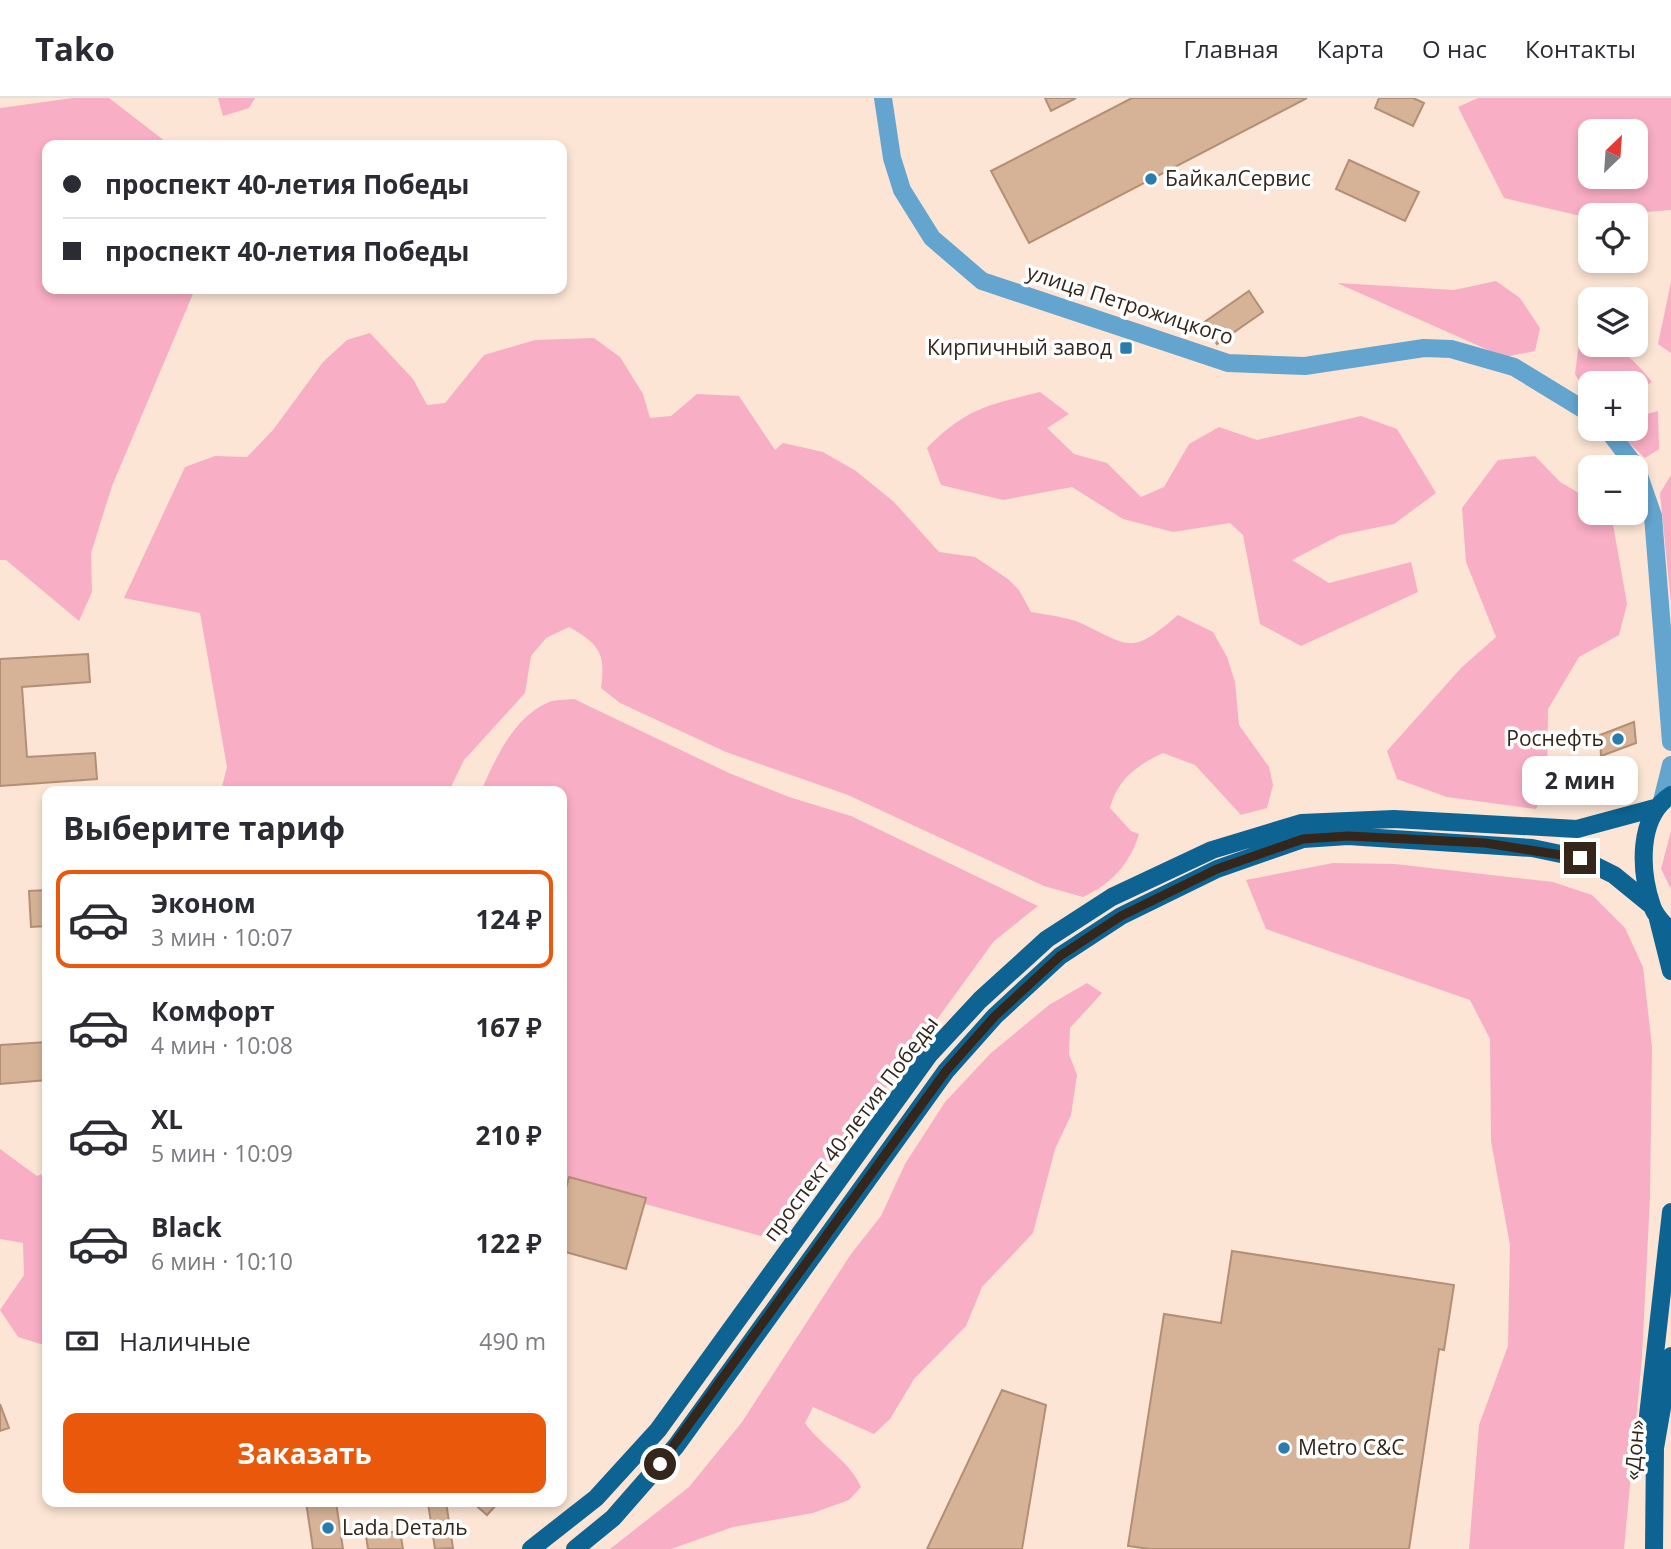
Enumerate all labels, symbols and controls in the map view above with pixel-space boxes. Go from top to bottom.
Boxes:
text: Tako [35,26,115,71]
text: Главная [1184,32,1279,65]
text: Карта [1317,32,1384,65]
text: О нас [1422,32,1487,65]
text: Контакты [1525,32,1636,65]
north arrow [1578,119,1648,189]
map controls [1578,119,1648,525]
place label: БайкалСервис [1165,164,1311,192]
text: проспект 40-летия Победы [105,166,469,202]
marker: БайкалСервис [1143,171,1159,187]
button: locate [1578,203,1648,273]
text: проспект 40-летия Победы [105,233,469,269]
street label: улица Петрожицкого [1023,257,1237,351]
button: layers [1578,287,1648,357]
place label: Кирпичный завод [927,333,1112,361]
marker: Кирпичный завод [1118,340,1134,356]
button: + [1578,371,1648,441]
button: − [1578,455,1648,525]
place label: Роснефть [1506,724,1604,752]
marker: Роснефть [1610,731,1626,747]
callout: 2 мин [1522,756,1638,806]
text: 2 мин [1545,764,1615,796]
text: Выберите тариф [63,806,345,849]
route end [1564,842,1596,874]
text: Эконом [151,885,256,921]
icon: car [67,888,130,951]
text: 124 ₽ [476,901,542,937]
text: 3 мин · 10:07 [151,921,293,953]
text: Комфорт [151,993,275,1029]
icon: car [67,996,130,1059]
text: 167 ₽ [476,1009,542,1045]
street label: проспект 40-летия Победы [756,1010,944,1247]
text: 4 мин · 10:08 [151,1029,293,1061]
text: XL [151,1101,183,1137]
icon: car [67,1104,130,1167]
text: 210 ₽ [476,1117,542,1153]
text: 5 мин · 10:09 [151,1137,293,1169]
text: Black [151,1209,222,1245]
icon: car [67,1212,130,1275]
text: 122 ₽ [476,1225,542,1261]
text: 6 мин · 10:10 [151,1245,293,1277]
icon: cash [63,1322,101,1360]
text: Наличные [119,1323,251,1359]
text: 490 m [479,1325,546,1357]
button: Заказать [63,1413,546,1493]
street label: «Дон» [1617,1418,1651,1482]
place label: Metro C&C [1298,1433,1405,1461]
marker: Metro C&C [1276,1440,1292,1456]
route start [644,1448,676,1480]
place label: Lada Dеталь [342,1513,468,1541]
marker: Lada Dеталь [320,1520,336,1536]

